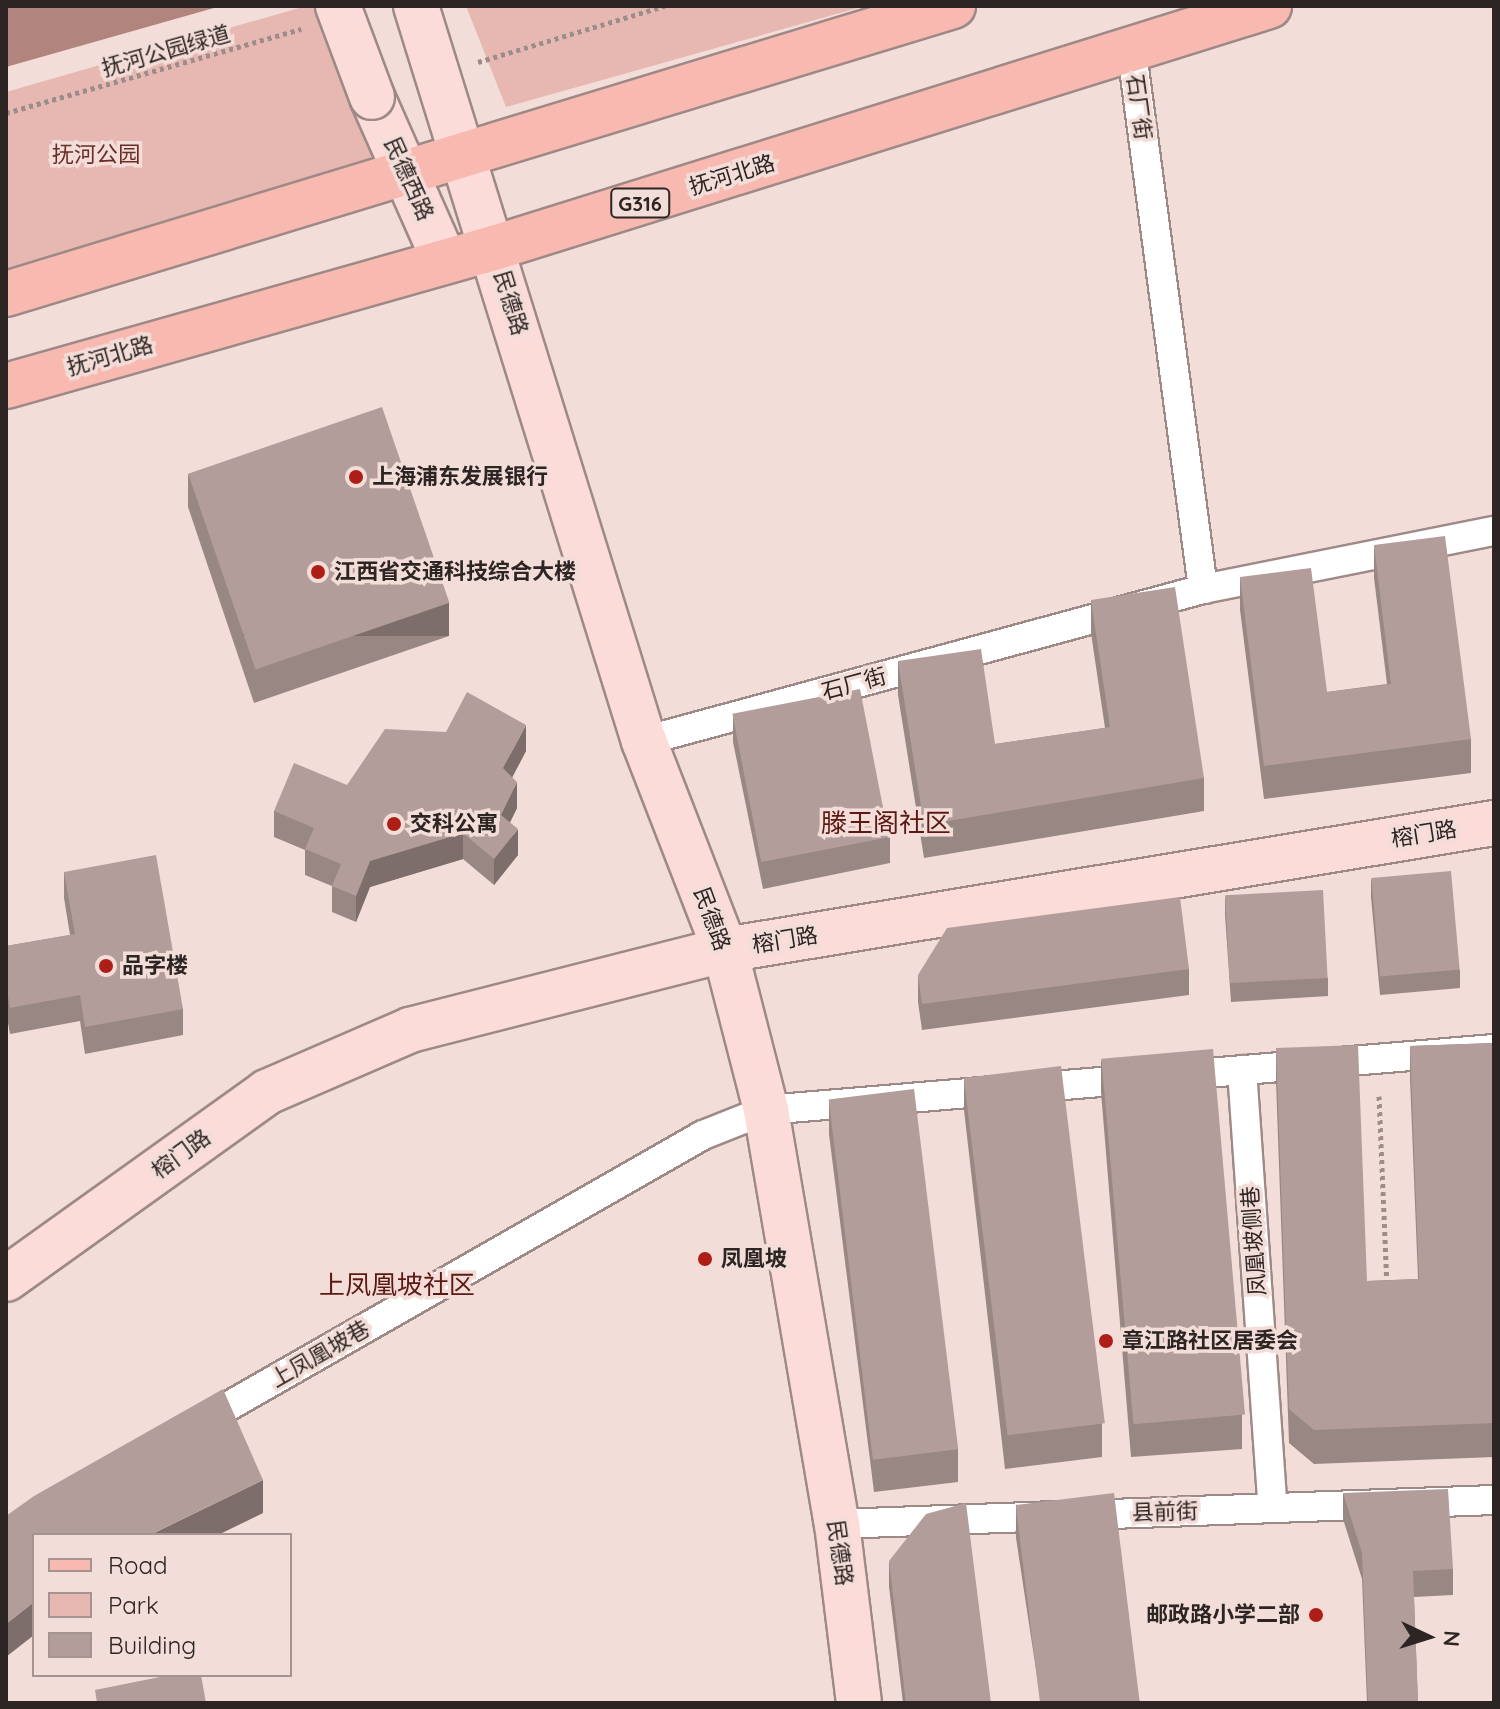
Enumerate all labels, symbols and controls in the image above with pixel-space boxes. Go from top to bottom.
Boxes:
street label: 抚河公园绿道 [99,20,233,82]
street label: 石厂街 [1121,72,1157,142]
street label: 民德西路 [379,133,439,225]
park label: 抚河公园 [52,142,140,168]
street label: 抚河北路 [686,150,778,200]
road number: G316 [610,187,670,219]
street label: 民德路 [489,268,533,338]
street label: 抚河北路 [64,331,156,381]
place label: 上海浦东发展银行 [372,464,548,490]
marker: 上海浦东发展银行 [347,468,365,486]
place label: 江西省交通科技综合大楼 [334,559,576,585]
marker: 江西省交通科技综合大楼 [309,563,327,581]
street label: 石厂街 [819,663,889,705]
district label: 滕王阁社区 [821,807,951,839]
place label: 交科公寓 [410,811,498,837]
marker: 交科公寓 [385,815,403,833]
street label: 榕门路 [1389,816,1459,852]
street label: 民德路 [688,883,736,955]
street label: 榕门路 [750,922,820,958]
place label: 品字楼 [122,953,188,979]
marker: 品字楼 [97,957,115,975]
street label: 榕门路 [147,1124,215,1184]
street label: 凤凰坡侧巷 [1237,1185,1271,1297]
place label: 凤凰坡 [721,1246,787,1272]
marker: 凤凰坡 [696,1250,714,1268]
district label: 上凤凰坡社区 [319,1269,475,1301]
street label: 上凤凰坡巷 [266,1315,374,1393]
place label: 章江路社区居委会 [1122,1328,1298,1354]
marker: 章江路社区居委会 [1097,1332,1115,1350]
street label: 县前街 [1132,1498,1198,1526]
street label: 民德路 [822,1518,858,1588]
legend [32,1533,292,1677]
text: Road [108,1550,168,1580]
text: Park [108,1590,159,1620]
north arrow [1388,1597,1468,1677]
place label: 邮政路小学二部 [1146,1602,1300,1628]
marker: 邮政路小学二部 [1307,1606,1325,1624]
text: Building [108,1630,196,1660]
text: N [1437,1630,1466,1648]

